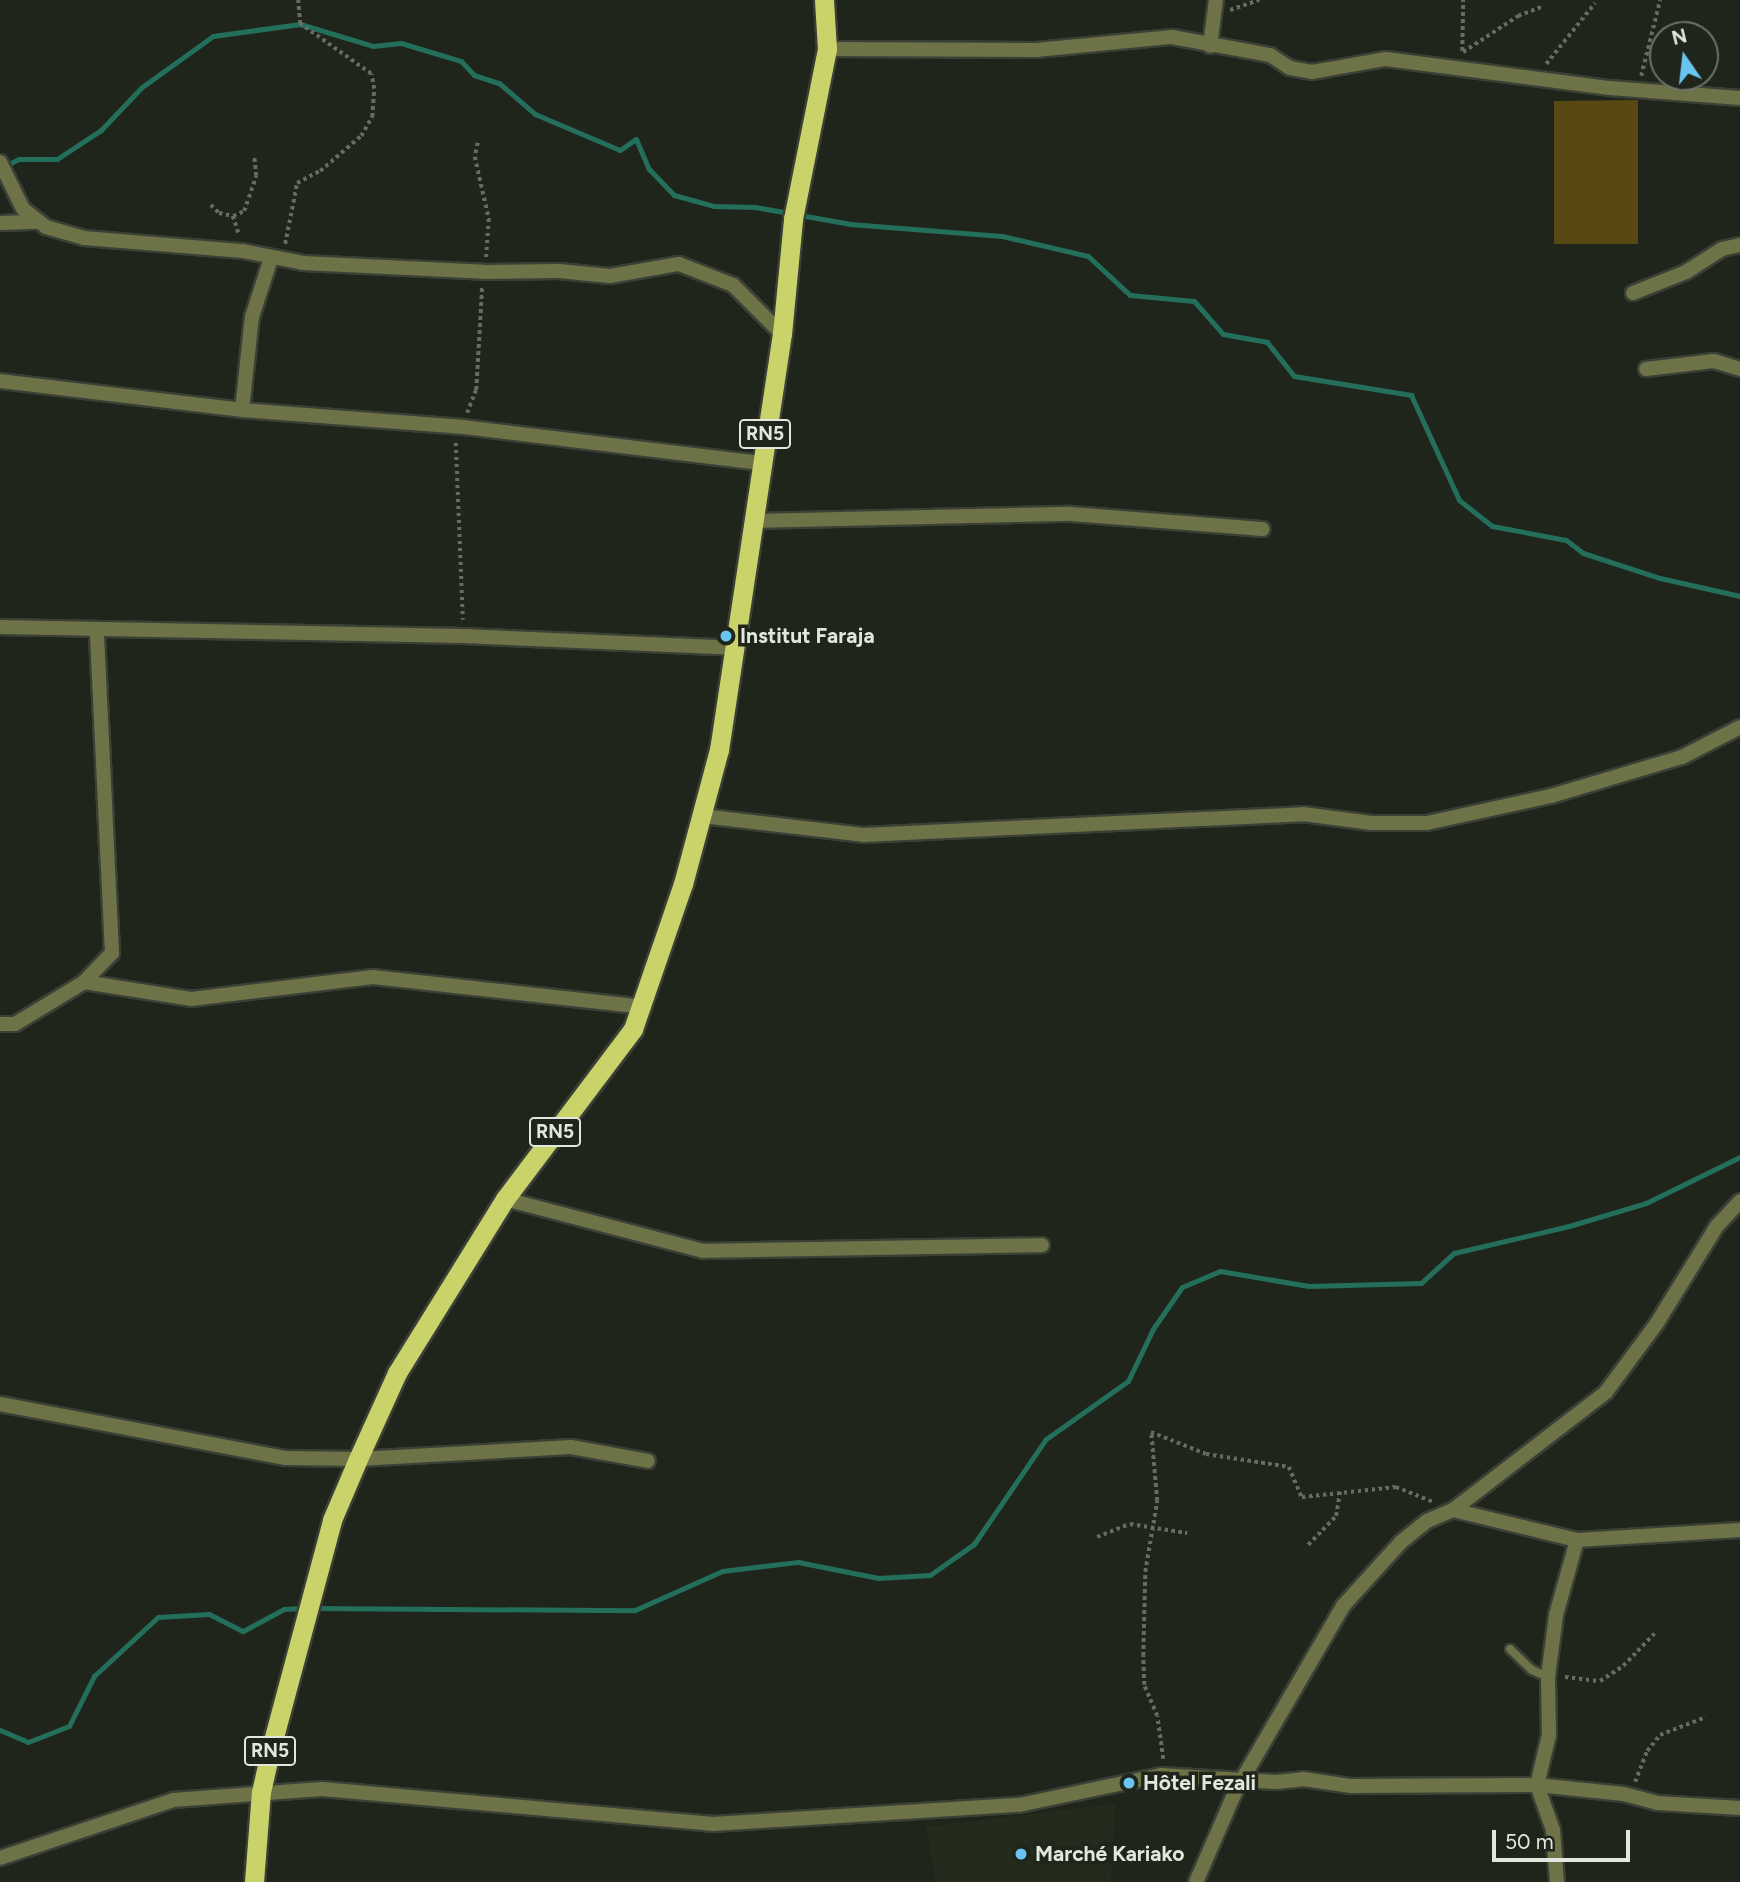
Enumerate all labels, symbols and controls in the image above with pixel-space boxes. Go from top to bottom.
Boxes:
north arrow [1649,21,1719,91]
text: N [1669,24,1689,50]
road number: RN5 [739,418,791,449]
place label: Institut Faraja [740,623,875,649]
marker: Institut Faraja [718,628,734,644]
road number: RN5 [529,1116,581,1148]
road number: RN5 [244,1736,296,1766]
place label: Hôtel Fezali [1143,1770,1256,1796]
marker: Hôtel Fezali [1121,1775,1137,1791]
scale bar [1495,1815,1633,1859]
text: 50 m [1505,1829,1554,1854]
place label: Marché Kariako [1035,1841,1184,1867]
marker: Marché Kariako [1013,1846,1029,1862]

